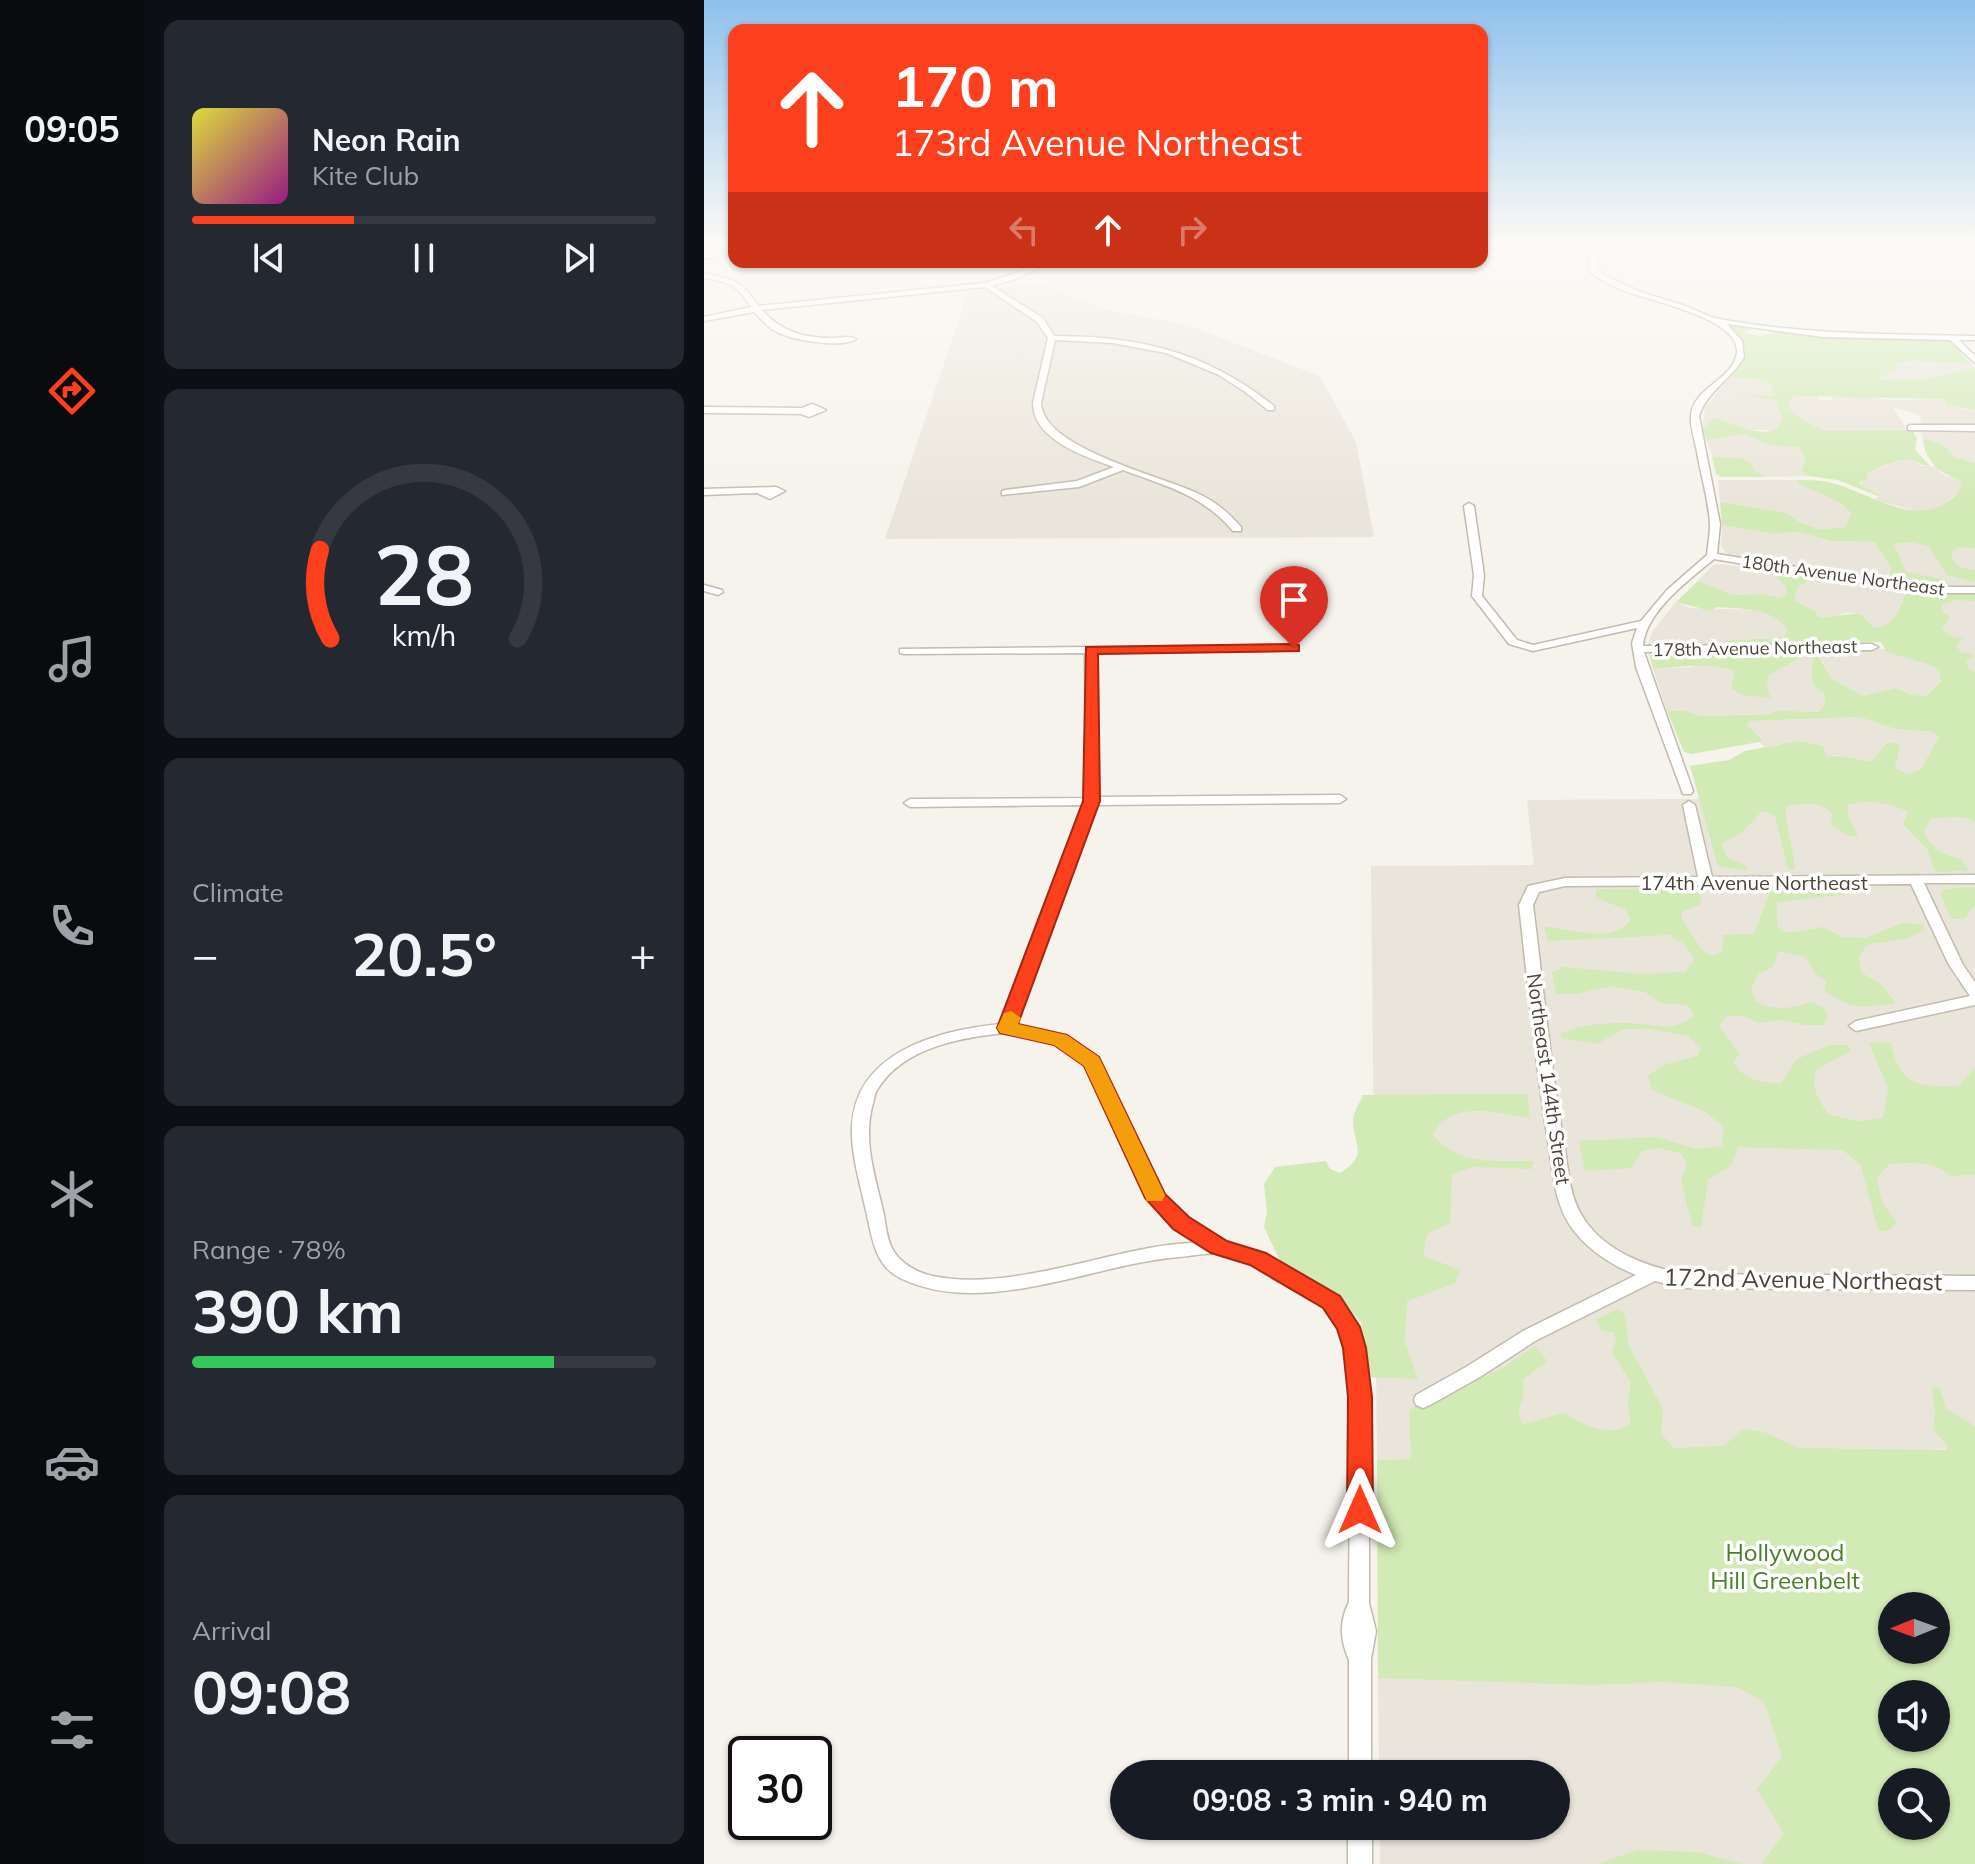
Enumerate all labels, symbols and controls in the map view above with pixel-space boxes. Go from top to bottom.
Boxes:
text: 170 m [892,51,1059,121]
icon: ahead [760,56,864,160]
text: 09:05 [24,106,120,151]
text: 173rd Avenue Northeast [892,120,1302,165]
text: Neon Rain [312,121,461,159]
text: Kite Club [312,159,419,192]
icon: left [1002,208,1046,252]
icon: ahead [1086,208,1130,252]
icon: right [1170,208,1214,252]
icon: previous [247,236,291,280]
icon: pause [402,236,446,280]
icon: next [557,236,601,280]
icon: directions [44,363,100,419]
text: 28 [374,521,474,626]
street label: 180th Avenue Northeast [1740,549,1946,601]
pin [1260,566,1328,648]
icon: arrive [1272,578,1316,622]
text: km/h [392,617,456,653]
icon: music [44,631,100,687]
street label: 178th Avenue Northeast [1652,635,1858,661]
street label: 174th Avenue Northeast [1640,870,1868,895]
text: Climate [192,876,284,909]
icon: phone [44,898,100,954]
text: 20.5° [351,916,497,991]
text: − [192,927,218,982]
text: + [630,927,656,982]
street label: Northeast 144th Street [1522,972,1576,1186]
icon: climate [44,1166,100,1222]
text: Range · 78% [192,1233,346,1266]
street label: 172nd Avenue Northeast [1663,1262,1943,1296]
text: 390 km [192,1273,404,1348]
icon: car [44,1434,100,1490]
position arrow [1318,1468,1402,1552]
park label: Hollywood Hill Greenbelt [1710,1537,1860,1595]
north arrow [1878,1592,1950,1664]
map controls [1878,1592,1950,1840]
text: Arrival [192,1614,272,1647]
text: 09:08 [192,1654,351,1729]
button: sound [1878,1680,1950,1752]
icon: filters [44,1702,100,1758]
speed limit sign: 30 [728,1736,832,1840]
button: search [1878,1768,1950,1840]
text: 09:08 · 3 min · 940 m [1192,1781,1488,1819]

